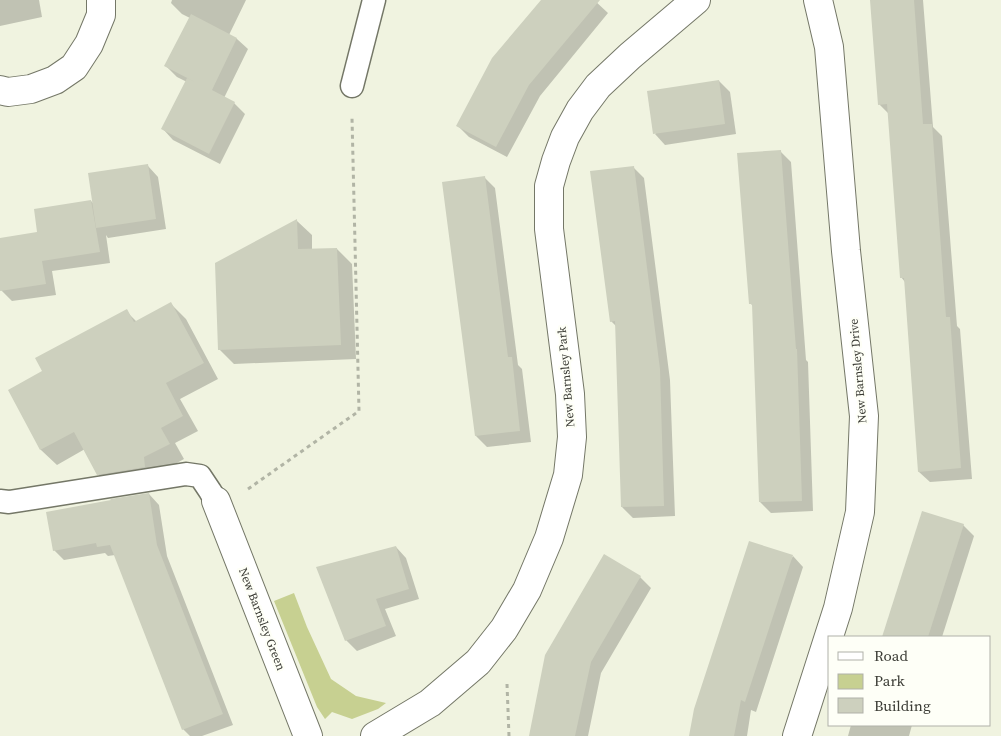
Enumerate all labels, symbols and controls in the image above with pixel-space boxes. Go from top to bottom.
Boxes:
street label: New Barnsley Drive [845,318,871,424]
street label: New Barnsley Park [554,326,578,428]
street label: New Barnsley Green [235,565,289,673]
legend [828,636,991,726]
text: Road [874,645,908,666]
text: Park [874,670,906,691]
text: Building [874,695,931,716]

